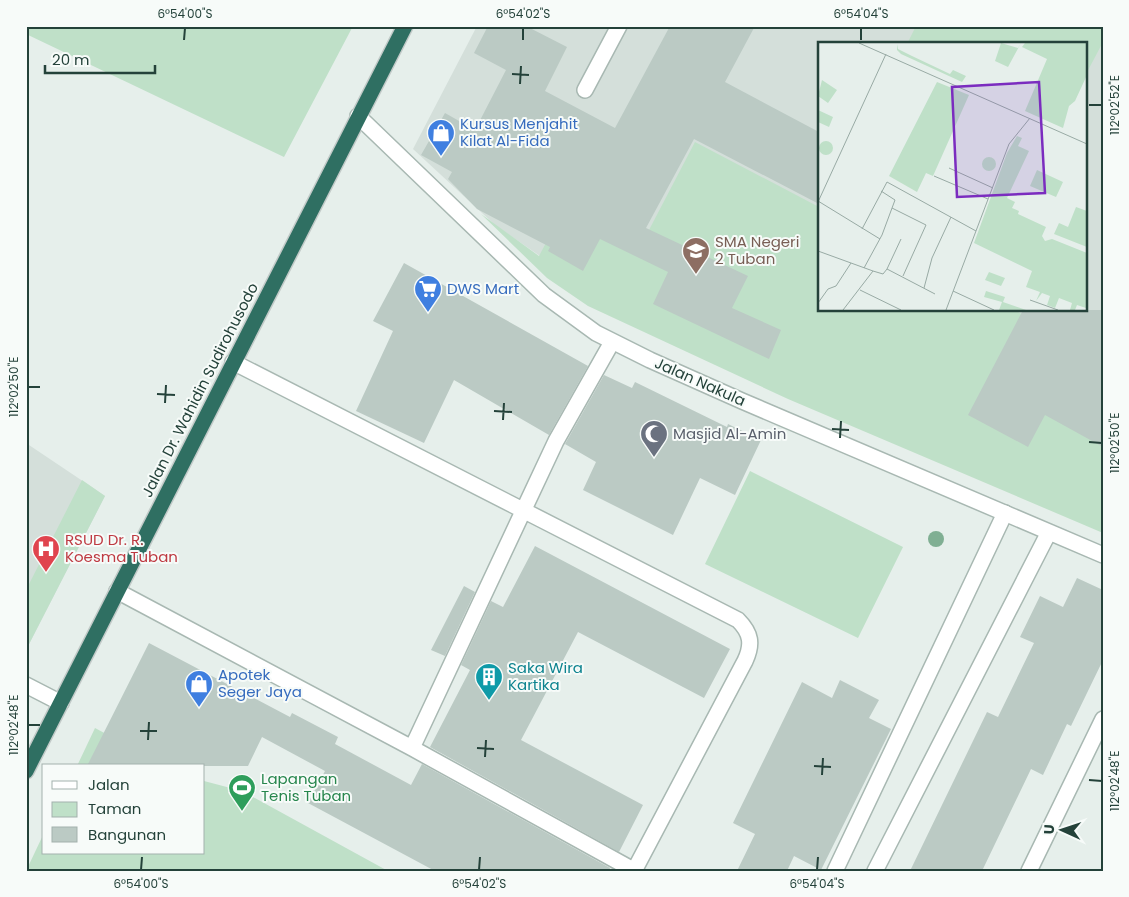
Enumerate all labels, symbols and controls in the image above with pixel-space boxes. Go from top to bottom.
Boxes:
text: 6°54'00"S [157,5,213,22]
text: 6°54'02"S [496,5,550,22]
text: 6°54'04"S [833,5,889,22]
scale bar [45,42,155,74]
inset map [818,42,1086,311]
text: 20 m [52,49,90,70]
text: 112°02'52"E [1106,75,1123,135]
place label: Kursus Menjahit Kilat Al-Fida [460,113,578,151]
shop icon: Kursus Menjahit Kilat Al-Fida [426,118,456,157]
place label: SMA Negeri 2 Tuban [715,231,799,269]
school or university icon: SMA Negeri 2 Tuban [681,236,711,275]
supermarket icon: DWS Mart [413,274,443,313]
place label: DWS Mart [447,278,519,299]
street label: Jalan Dr. Wahidin Sudirohusodo [136,279,263,501]
street label: Jalan Nakula [651,352,749,411]
text: 112°02'50"E [5,357,22,417]
text: 112°02'50"E [1106,413,1123,473]
mosque icon: Masjid Al-Amin [639,419,669,458]
place label: Masjid Al-Amin [673,423,786,444]
place label: RSUD Dr. R. Koesma Tuban [65,529,178,567]
hospital icon: RSUD Dr. R. Koesma Tuban [31,534,61,573]
place label: Saka Wira Kartika [508,657,583,695]
building icon: Saka Wira Kartika [474,662,504,701]
place label: Apotek Seger Jaya [218,664,302,702]
shop icon: Apotek Seger Jaya [184,669,214,708]
text: 112°02'48"E [5,695,22,755]
text: 112°02'48"E [1106,751,1123,811]
legend [42,764,205,854]
place label: Lapangan Tenis Tuban [261,768,351,806]
sports icon: Lapangan Tenis Tuban [227,773,257,812]
text: Jalan [88,774,130,795]
text: Taman [88,798,141,819]
north arrow [1036,804,1086,854]
text: Bangunan [88,824,166,845]
text: U [1039,824,1059,835]
text: 6°54'00"S [113,875,169,892]
text: 6°54'02"S [452,875,506,892]
text: 6°54'04"S [789,875,845,892]

